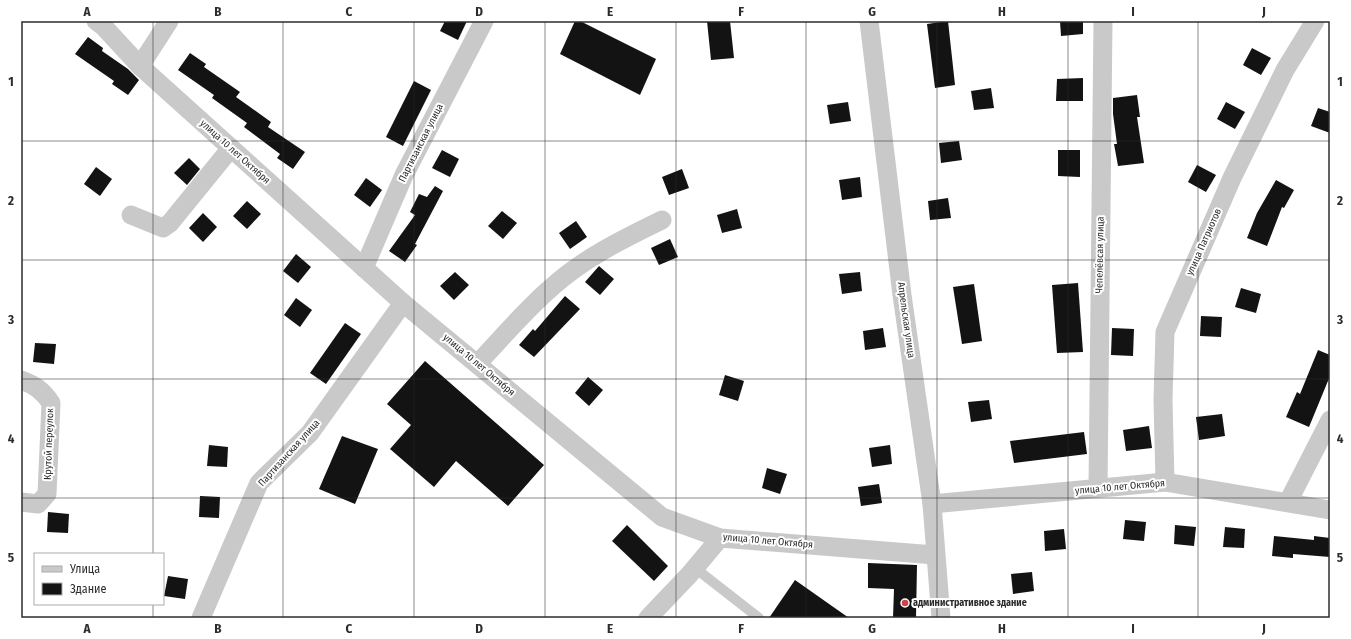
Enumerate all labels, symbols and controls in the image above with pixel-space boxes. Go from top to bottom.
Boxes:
text: A [82,4,91,19]
text: B [214,4,222,19]
text: C [346,4,353,19]
text: D [475,4,483,19]
text: E [607,4,613,19]
text: F [738,4,744,19]
text: G [868,4,876,19]
text: H [998,4,1006,19]
text: I [1131,4,1135,19]
text: J [1261,4,1266,19]
text: 1 [8,74,14,89]
text: 1 [1337,74,1343,89]
street label: Партизанская улица [396,102,446,184]
street label: улица 10 лет Октября [197,117,273,187]
text: 2 [7,193,14,208]
text: 2 [1336,193,1343,208]
street label: улица Патриотов [1184,207,1224,277]
street label: Чепелёвсая улица [1093,216,1107,294]
street label: Апрельская улица [895,281,917,359]
text: 3 [7,312,14,327]
text: 3 [1336,312,1343,327]
street label: улица 10 лет Октября [441,331,517,399]
street label: Крутой переулок [42,408,56,480]
street label: Партизанская улица [256,417,322,489]
text: 4 [8,431,15,446]
text: 4 [1337,431,1344,446]
street label: улица 10 лет Октября [1075,477,1166,497]
street label: улица 10 лет Октября [723,531,814,551]
text: 5 [8,550,14,565]
text: 5 [1337,550,1343,565]
legend [34,553,164,605]
text: Улица [69,562,100,576]
text: Здание [70,582,106,596]
place label: административное здание [913,597,1027,609]
marker: административное здание [900,598,910,608]
text: A [82,621,91,636]
text: B [214,621,222,636]
text: C [346,621,353,636]
text: D [475,621,483,636]
text: E [607,621,613,636]
text: F [738,621,744,636]
text: G [868,621,876,636]
text: H [998,621,1006,636]
text: I [1131,621,1135,636]
text: J [1261,621,1266,636]

